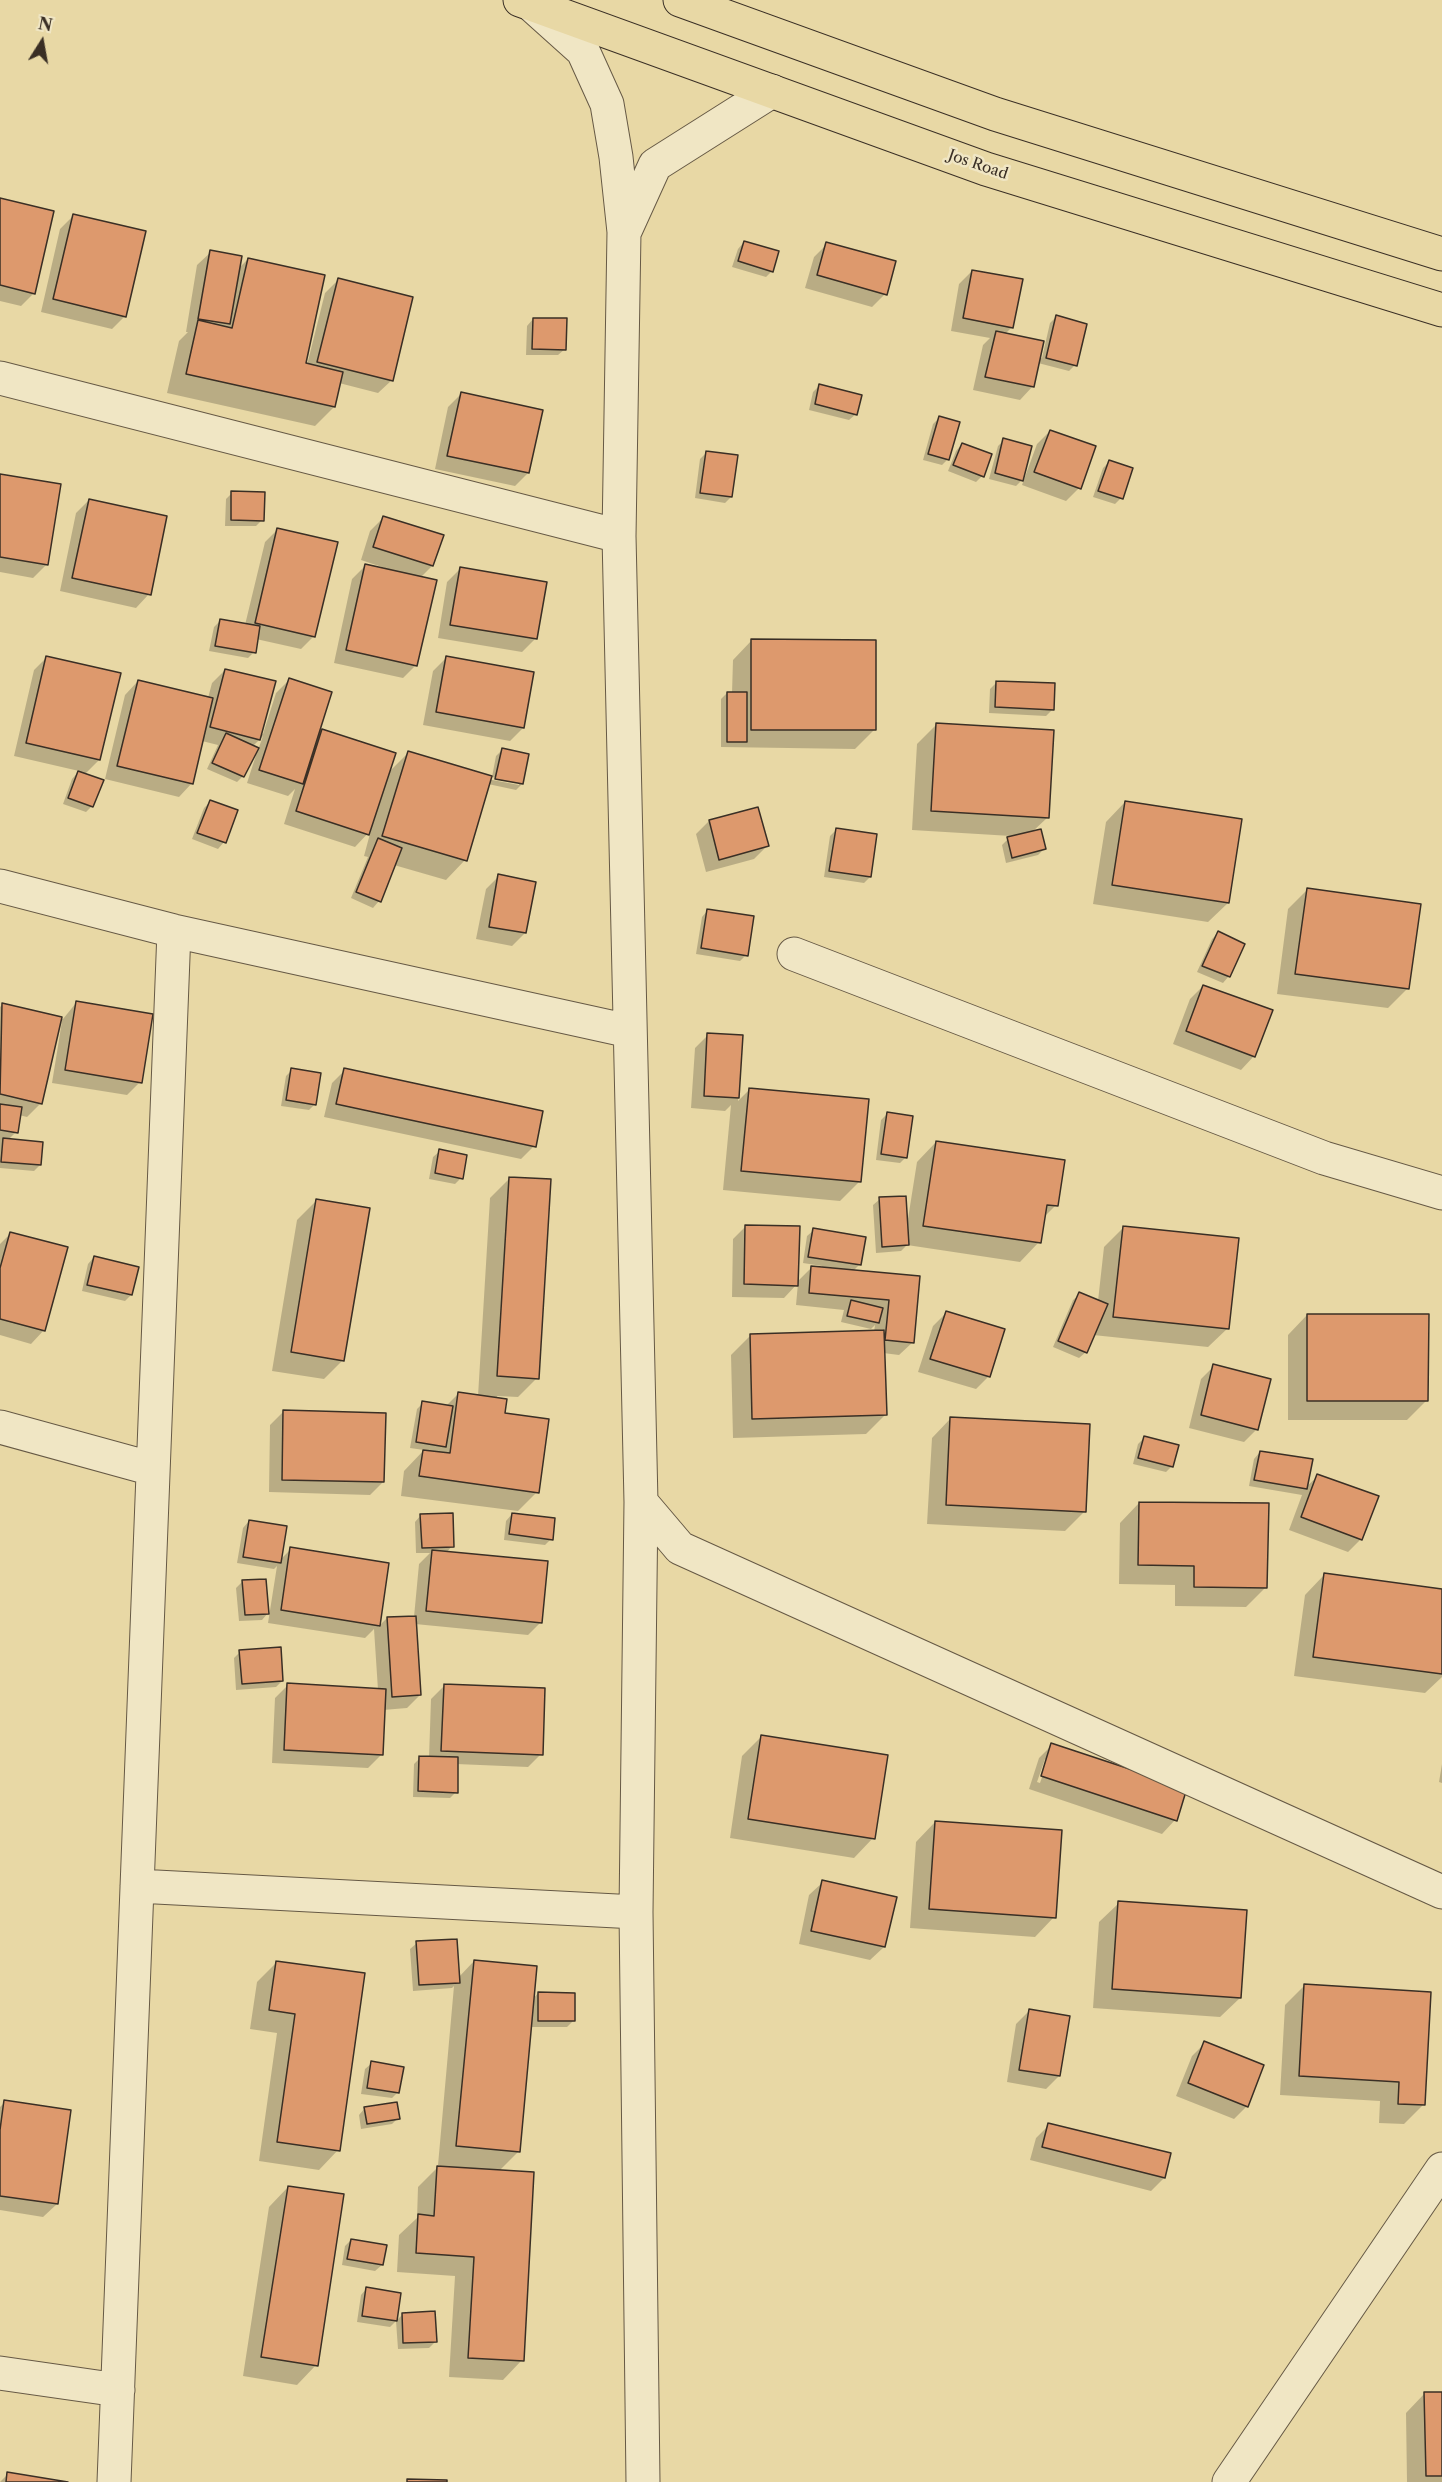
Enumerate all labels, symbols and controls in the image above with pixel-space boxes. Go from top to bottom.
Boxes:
north arrow [12,12,72,72]
text: N [37,13,54,35]
street label: Jos Road [946,146,1010,184]

